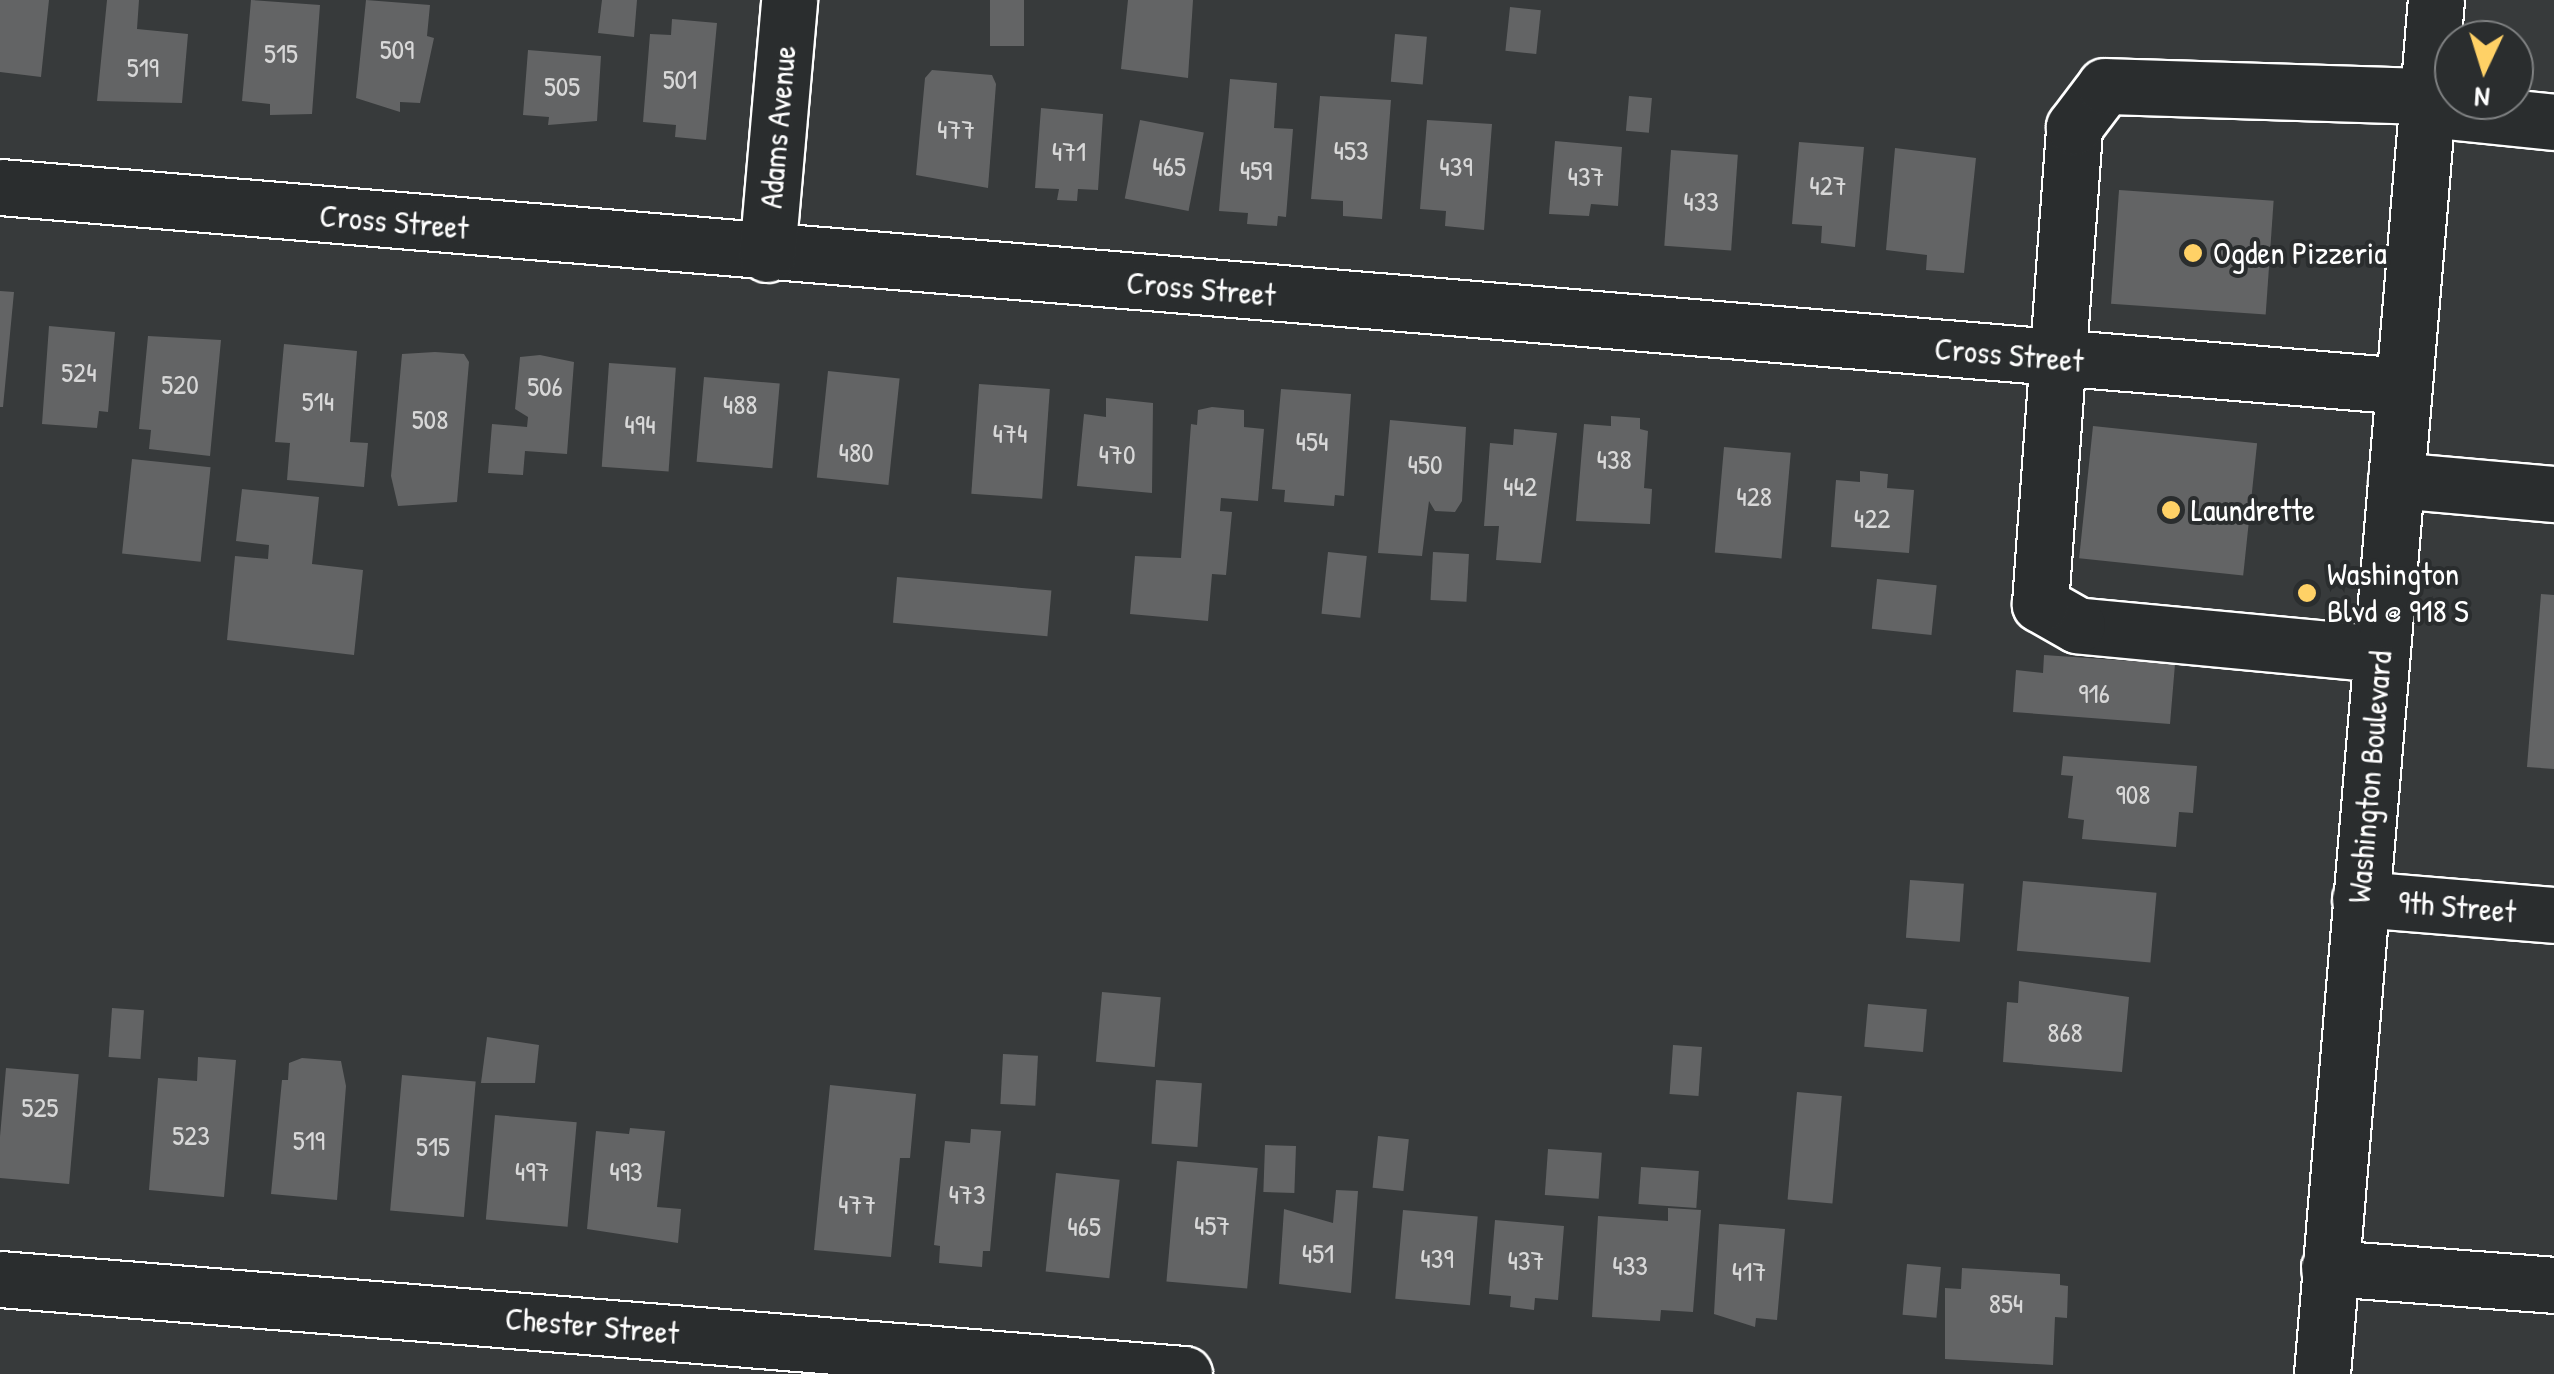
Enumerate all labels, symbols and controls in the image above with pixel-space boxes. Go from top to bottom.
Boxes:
north arrow [2434,20,2534,120]
house number: 509 [380,32,414,66]
house number: 515 [264,36,298,70]
street label: Adams Avenue [752,44,804,210]
house number: 519 [127,50,159,84]
house number: 501 [663,62,697,96]
house number: 505 [544,69,580,103]
text: N [2473,78,2491,117]
house number: 477 [937,112,975,146]
house number: 453 [1334,133,1368,167]
house number: 471 [1052,134,1086,168]
house number: 465 [1152,149,1186,183]
house number: 439 [1439,149,1473,183]
house number: 459 [1240,153,1272,187]
house number: 437 [1568,159,1604,193]
house number: 427 [1809,168,1847,202]
house number: 433 [1683,184,1719,218]
street label: Cross Street [318,196,470,248]
place label: Ogden Pizzeria [2213,234,2387,272]
marker: Ogden Pizzeria [2182,242,2204,264]
street label: Cross Street [1125,263,1277,315]
street label: Cross Street [1933,329,2085,381]
house number: 524 [61,355,97,389]
house number: 520 [161,367,199,401]
house number: 506 [527,369,563,403]
house number: 514 [302,384,334,418]
house number: 488 [723,387,757,421]
house number: 508 [412,402,448,436]
house number: 494 [624,407,656,441]
house number: 474 [993,416,1027,450]
house number: 454 [1296,424,1328,458]
house number: 480 [838,435,874,469]
house number: 470 [1099,437,1135,471]
house number: 438 [1596,442,1632,476]
house number: 450 [1408,447,1442,481]
house number: 442 [1503,469,1537,503]
house number: 428 [1736,479,1772,513]
place label: Laundrette [2191,491,2315,529]
marker: Laundrette [2160,499,2182,521]
house number: 422 [1854,501,1890,535]
place label: Washington Blvd @ 918 S [2327,556,2469,631]
marker: Washington Blvd @ 918 S [2296,582,2318,604]
street label: Washington Boulevard [2340,649,2400,905]
house number: 916 [2078,676,2110,710]
house number: 908 [2116,777,2150,811]
street label: 9th Street [2397,883,2517,931]
house number: 868 [2047,1015,2083,1049]
house number: 525 [22,1090,58,1124]
house number: 523 [172,1118,210,1152]
house number: 519 [293,1123,325,1157]
house number: 515 [416,1129,450,1163]
house number: 497 [515,1154,549,1188]
house number: 493 [609,1154,643,1188]
house number: 473 [949,1177,985,1211]
house number: 477 [838,1187,876,1221]
house number: 457 [1194,1208,1230,1242]
house number: 465 [1067,1209,1101,1243]
house number: 451 [1302,1236,1334,1270]
house number: 439 [1420,1241,1454,1275]
house number: 437 [1508,1243,1544,1277]
house number: 433 [1612,1248,1648,1282]
house number: 417 [1732,1254,1766,1288]
house number: 854 [1989,1286,2023,1320]
street label: Chester Street [504,1299,680,1353]

